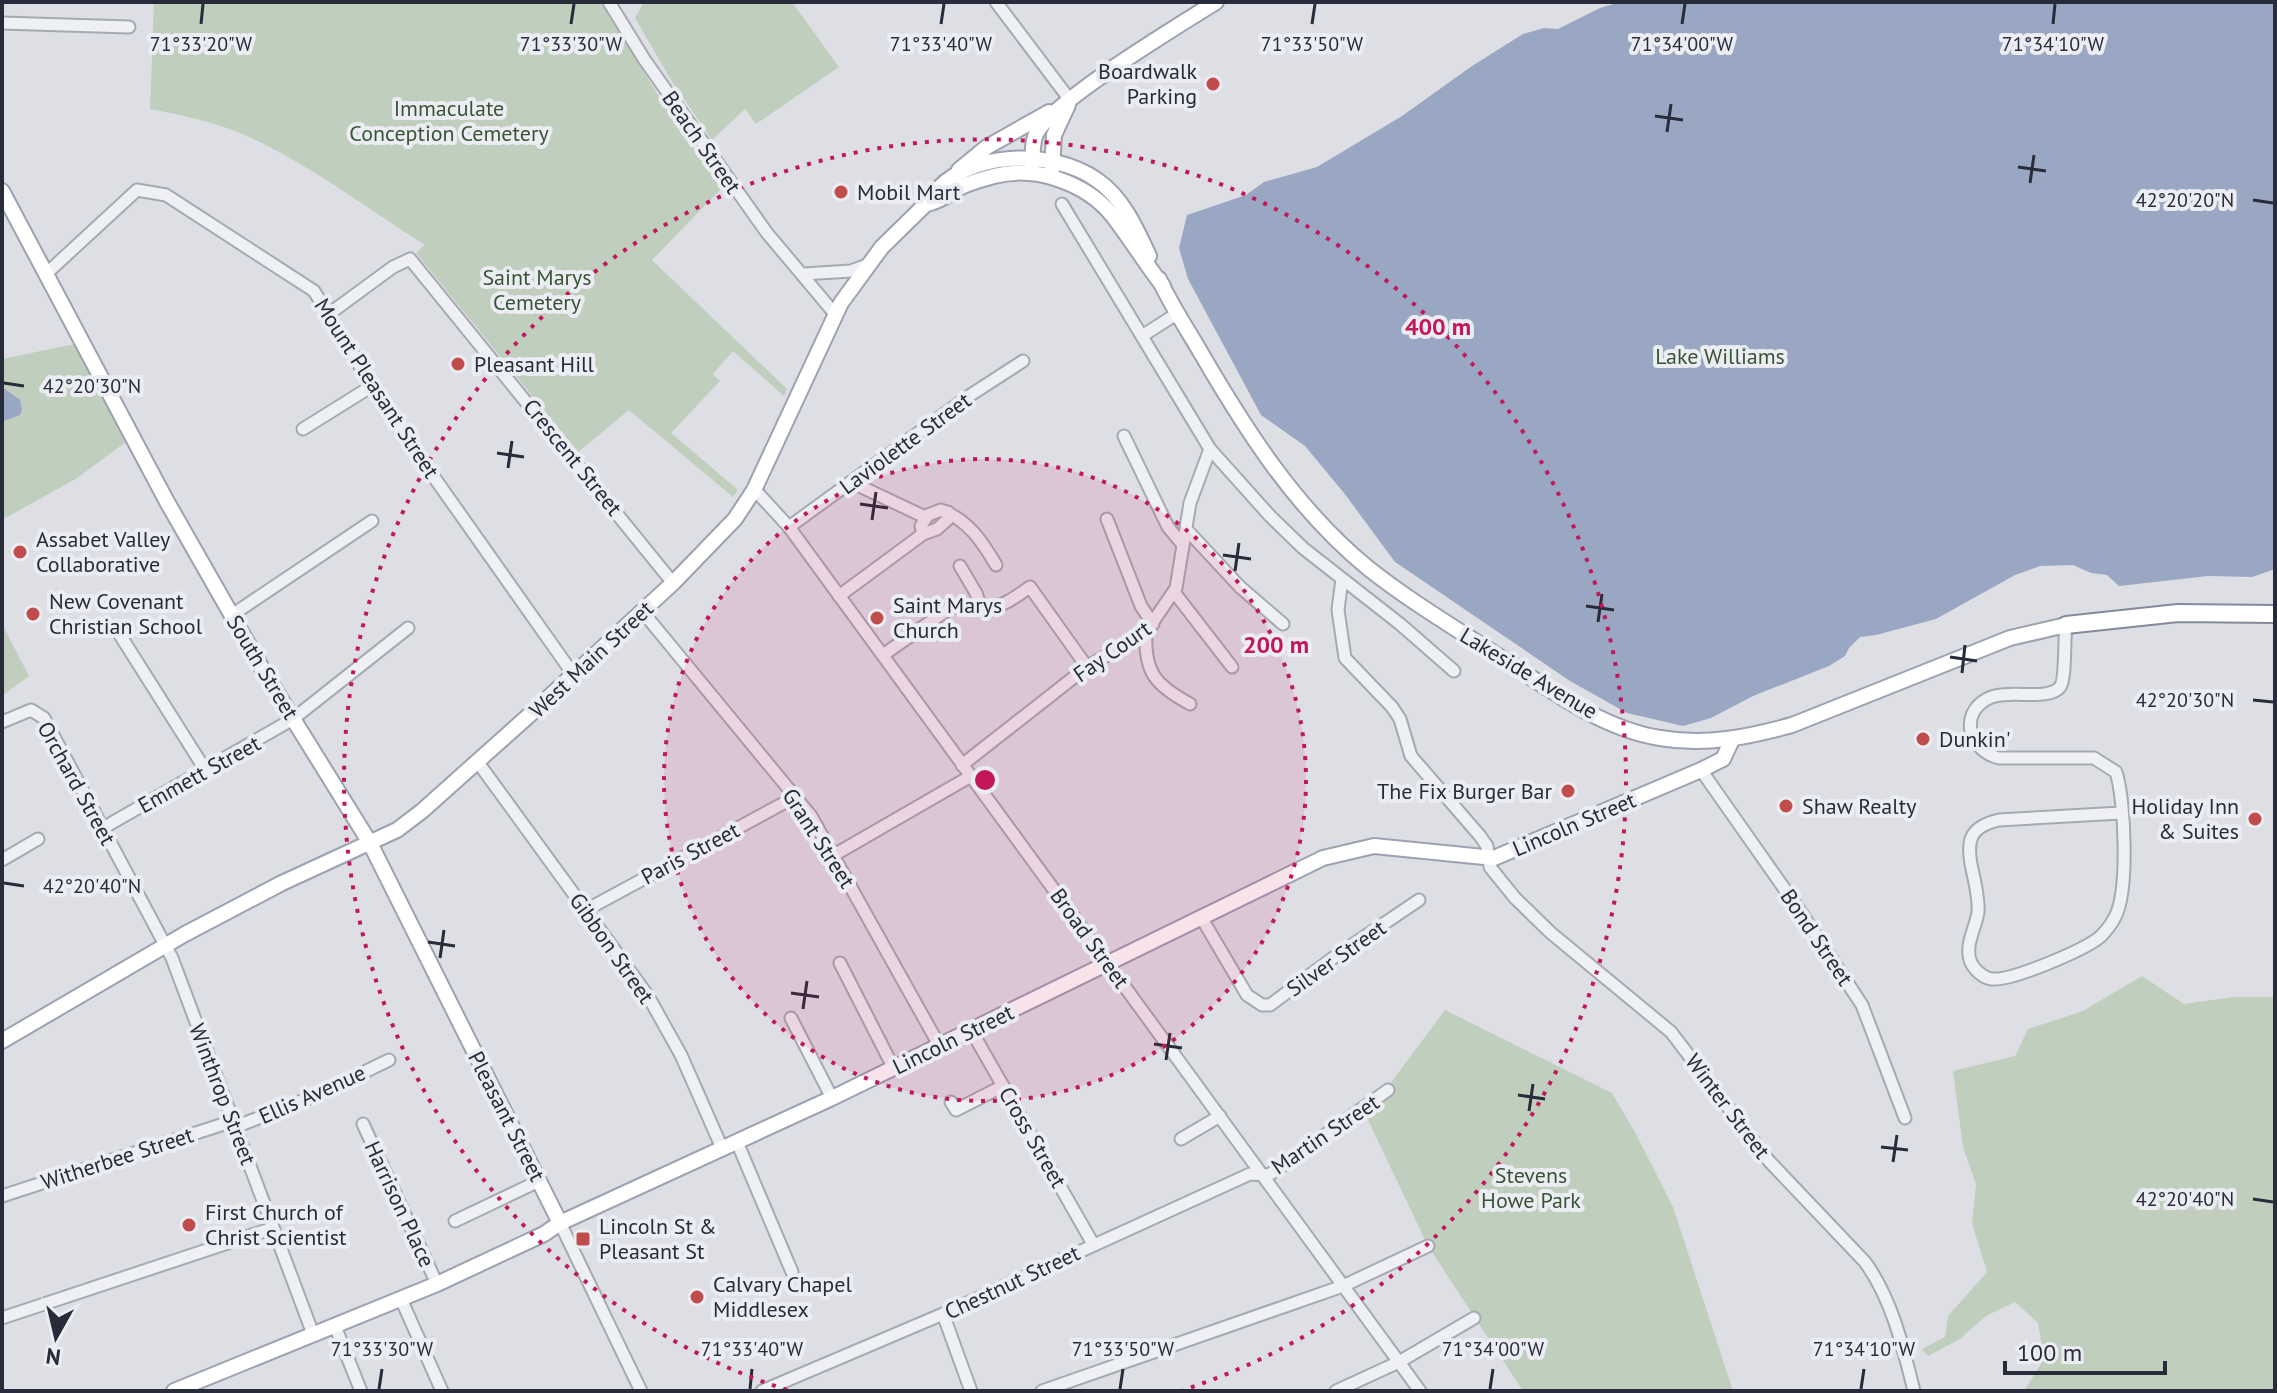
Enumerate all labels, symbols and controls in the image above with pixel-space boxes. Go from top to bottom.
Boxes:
text: 71°33'20"W [150,31,253,57]
text: 71°33'30"W [520,31,623,57]
text: 71°33'40"W [890,31,993,57]
text: 71°33'50"W [1261,31,1364,57]
text: 71°34'00"W [1631,31,1734,57]
text: 71°34'10"W [2002,31,2105,57]
place label: Boardwalk Parking [1098,57,1197,110]
marker: Boardwalk Parking [1204,75,1222,93]
street label: Beach Street [656,85,748,199]
park label: Immaculate Conception Cemetery [349,94,549,147]
place label: Mobil Mart [857,178,961,206]
marker: Mobil Mart [832,183,850,201]
text: 42°20'20"N [2136,187,2234,213]
park label: Saint Marys Cemetery [482,263,592,316]
street label: Mount Pleasant Street [308,293,446,484]
text: 400 m [1405,311,1471,342]
park label: Lake Williams [1655,342,1785,370]
place label: Pleasant Hill [474,350,594,378]
marker: Pleasant Hill [449,355,467,373]
text: 42°20'30"N [43,373,141,399]
street label: Laviolette Street [834,386,977,500]
street label: Crescent Street [517,393,629,522]
place label: Assabet Valley Collaborative [36,525,171,578]
marker: Assabet Valley Collaborative [11,543,29,561]
place label: New Covenant Christian School [49,587,203,640]
place label: Saint Marys Church [893,591,1002,644]
street label: West Main Street [523,594,659,724]
marker: New Covenant Christian School [24,605,42,623]
marker: Saint Marys Church [868,609,886,627]
street label: South Street [221,610,305,725]
street label: Fay Court [1068,614,1157,688]
street label: Lakeside Avenue [1455,621,1603,725]
text: 200 m [1243,629,1309,660]
text: 42°20'30"N [2136,687,2234,713]
street label: Orchard Street [32,716,123,850]
place label: Dunkin' [1939,725,2011,753]
street label: Emmett Street [133,729,266,819]
marker: Dunkin' [1914,730,1932,748]
centre of rings [971,766,999,794]
place label: The Fix Burger Bar [1377,777,1553,805]
marker: The Fix Burger Bar [1559,782,1577,800]
street label: Grant Street [776,783,862,894]
street label: Lincoln Street [1508,785,1640,862]
place label: Shaw Realty [1802,792,1917,820]
place label: Holiday Inn & Suites [2132,792,2239,845]
marker: Shaw Realty [1777,797,1795,815]
marker: Holiday Inn & Suites [2246,810,2264,828]
street label: Paris Street [636,815,744,891]
text: 42°20'40"N [43,873,141,899]
street label: Broad Street [1044,882,1136,994]
street label: Bond Street [1774,883,1860,991]
street label: Gibbon Street [564,887,661,1009]
street label: Silver Street [1281,913,1392,1002]
street label: Lincoln Street [888,997,1019,1080]
street label: Winthrop Street [183,1019,263,1169]
street label: Pleasant Street [462,1046,552,1186]
street label: Winter Street [1679,1048,1777,1164]
street label: Ellis Avenue [254,1058,370,1130]
street label: Cross Street [993,1081,1073,1193]
street label: Martin Street [1266,1087,1385,1180]
street label: Witherbee Street [37,1120,197,1196]
street label: Harrison Place [359,1137,441,1271]
park label: Stevens Howe Park [1481,1161,1581,1214]
text: 42°20'40"N [2136,1186,2234,1212]
place label: First Church of Christ Scientist [205,1198,347,1251]
place label: Lincoln St & Pleasant St [599,1212,717,1265]
marker: First Church of Christ Scientist [180,1216,198,1234]
marker: Lincoln St & Pleasant St [574,1230,592,1248]
street label: Chestnut Street [940,1238,1085,1326]
place label: Calvary Chapel Middlesex [713,1270,852,1323]
marker: Calvary Chapel Middlesex [688,1288,706,1306]
north arrow [16,1297,96,1377]
scale bar [2005,1325,2165,1375]
text: 71°33'30"W [331,1336,434,1362]
text: 71°33'40"W [701,1336,804,1362]
text: 71°33'50"W [1072,1336,1175,1362]
text: 71°34'00"W [1442,1336,1545,1362]
text: 71°34'10"W [1813,1336,1916,1362]
text: 100 m [2017,1337,2082,1368]
text: N [44,1342,62,1372]

